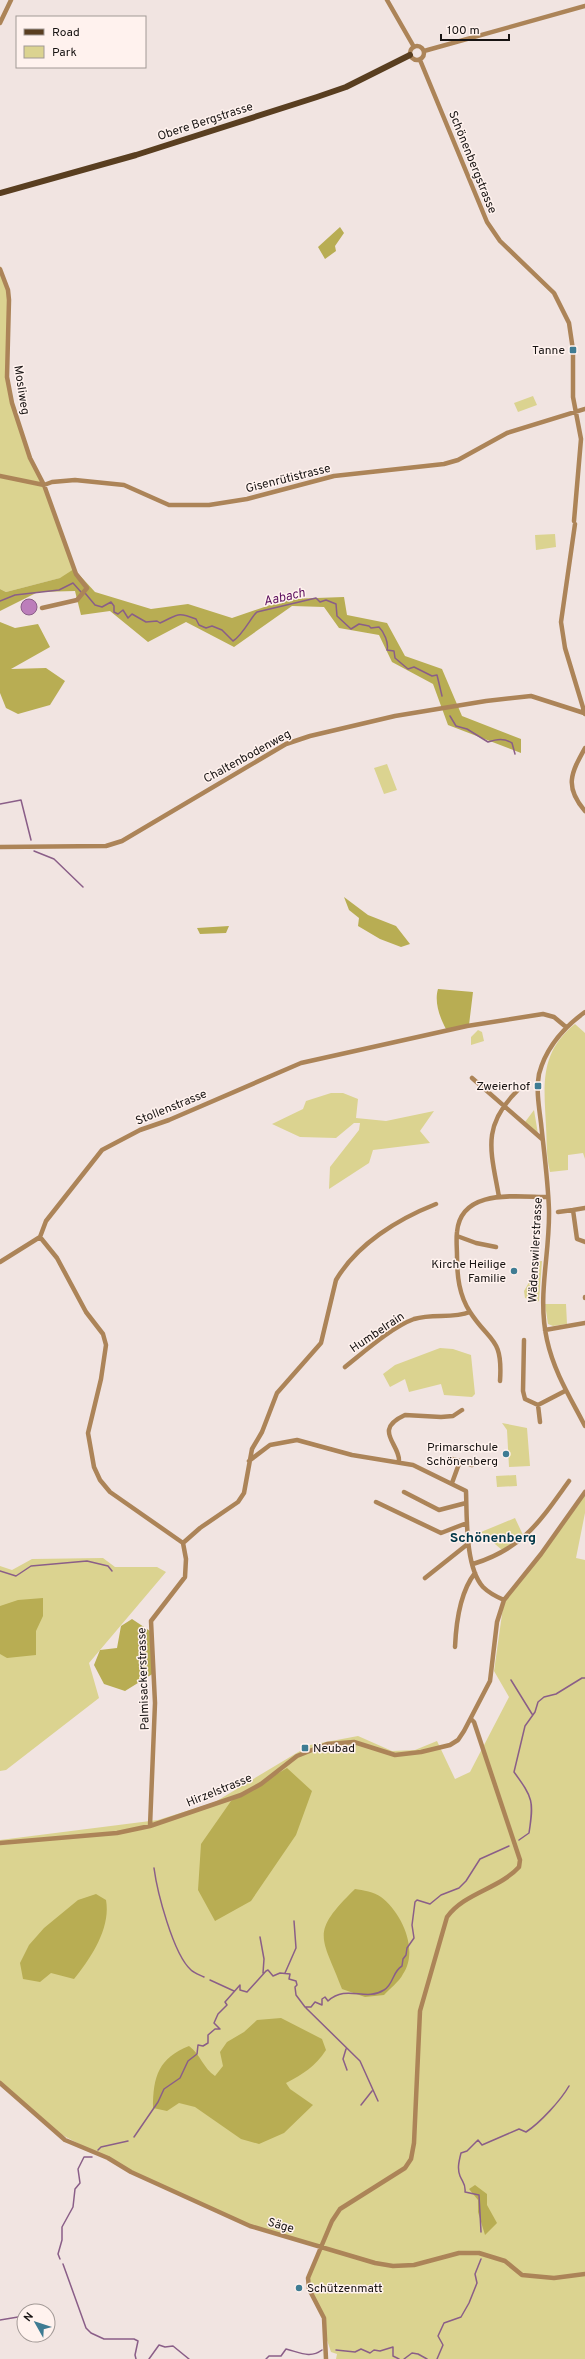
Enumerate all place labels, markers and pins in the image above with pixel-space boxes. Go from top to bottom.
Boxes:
place label: Tanne [532,343,565,359]
marker: Tanne [568,345,578,355]
place label: Zweierhof [476,1079,530,1095]
marker: Zweierhof [533,1081,543,1091]
place label: Kirche Heilige Familie [431,1257,506,1287]
marker: Kirche Heilige Familie [509,1266,519,1276]
place label: Primarschule Schönenberg [426,1440,498,1470]
marker: Primarschule Schönenberg [501,1449,511,1459]
place label: Neubad [313,1741,355,1757]
marker: Neubad [300,1743,310,1753]
place label: Schützenmatt [307,2281,383,2297]
marker: Schützenmatt [294,2283,304,2293]

